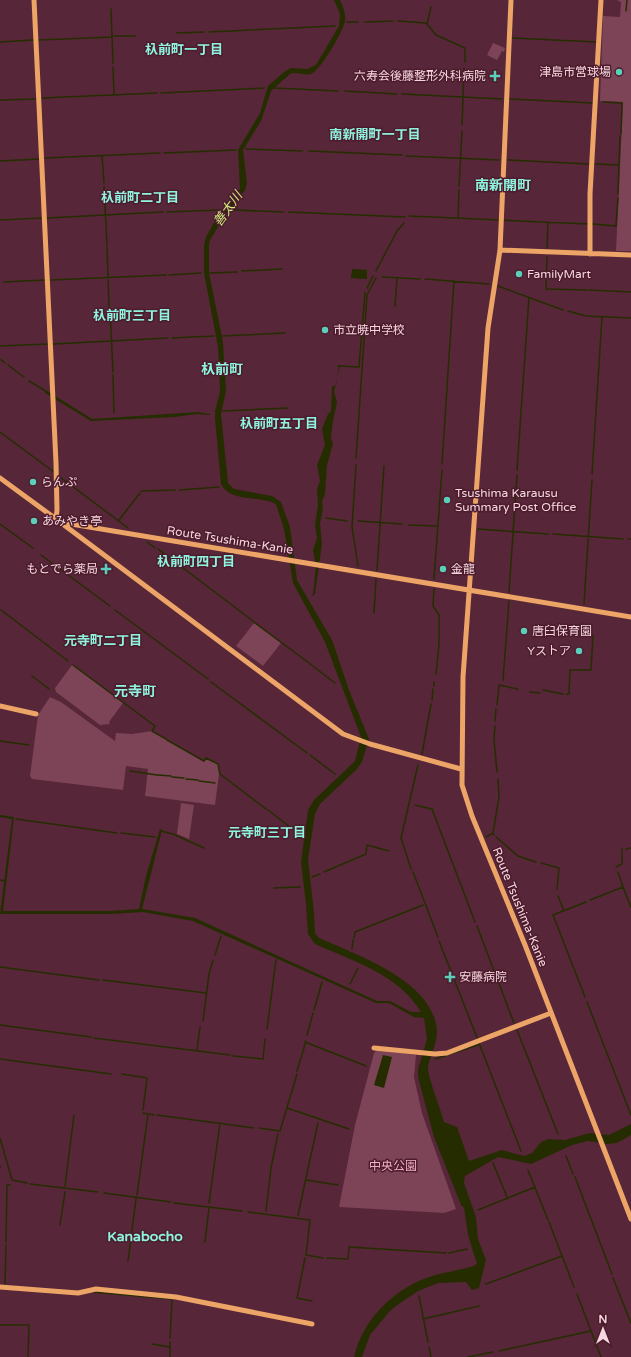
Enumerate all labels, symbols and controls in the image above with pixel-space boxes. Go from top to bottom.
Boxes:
district label: 杁前町一丁目 [145,42,223,58]
place label: 津島市営球場 [539,65,611,79]
marker: 津島市営球場 [614,67,624,77]
place label: 六寿会後藤整形外科病院 [354,69,486,83]
marker: 六寿会後藤整形外科病院 [489,70,501,82]
district label: 南新開町一丁目 [329,127,421,143]
district label: 南新開町 [475,177,531,194]
water label: 善太川 [210,187,247,229]
district label: 杁前町二丁目 [101,190,179,206]
place label: FamilyMart [527,267,591,281]
marker: FamilyMart [514,269,524,279]
district label: 杁前町三丁目 [93,308,171,324]
place label: 市立暁中学校 [333,323,405,337]
marker: 市立暁中学校 [320,325,330,335]
district label: 杁前町 [201,361,243,378]
district label: 杁前町五丁目 [240,416,318,432]
place label: らんぷ [41,475,77,489]
marker: らんぷ [28,477,38,487]
place label: Tsushima Karausu Summary Post Office [455,486,577,514]
marker: Tsushima Karausu Summary Post Office [442,495,452,505]
place label: あみやき亭 [42,514,102,528]
marker: あみやき亭 [29,516,39,526]
street label: Route Tsushima-Kanie [166,523,294,557]
district label: 杁前町四丁目 [157,554,235,570]
place label: もとでら薬局 [27,562,98,576]
place label: 金龍 [451,562,475,576]
marker: もとでら薬局 [101,564,111,574]
marker: 金龍 [438,564,448,574]
place label: 唐臼保育園 [532,624,592,638]
marker: 唐臼保育園 [519,626,529,636]
district label: 元寺町二丁目 [64,633,142,649]
place label: Yストア [527,644,571,658]
marker: Yストア [574,646,584,656]
district label: 元寺町 [114,683,156,700]
district label: 元寺町三丁目 [228,825,306,841]
street label: Route Tsushima-Kanie [490,845,550,969]
place label: 安藤病院 [459,970,507,984]
marker: 安藤病院 [444,971,456,983]
park label: 中央公園 [369,1159,417,1173]
district label: Kanabocho [107,1228,183,1245]
north arrow [583,1309,623,1349]
text: N [599,1313,607,1326]

